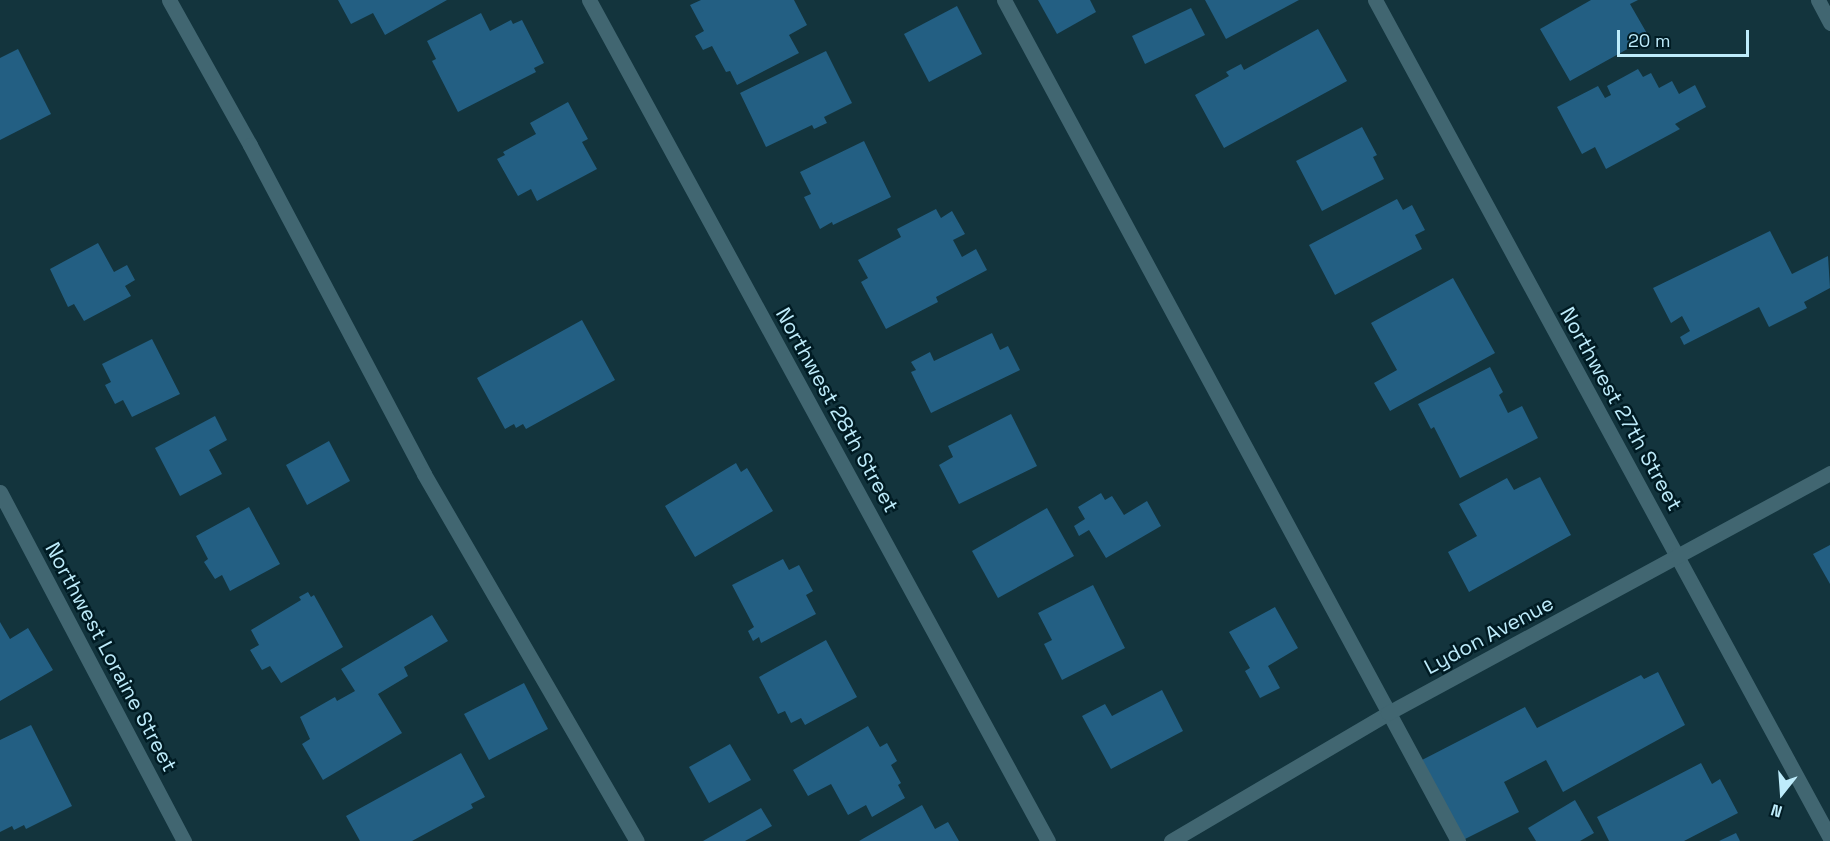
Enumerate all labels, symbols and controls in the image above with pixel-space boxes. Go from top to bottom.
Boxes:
scale bar [1620,18,1752,56]
text: 20 m [1628,29,1671,52]
street label: Northwest 28th Street [770,303,904,517]
street label: Northwest 27th Street [1555,303,1687,515]
street label: Northwest Loraine Street [40,538,182,776]
street label: Lydon Avenue [1420,590,1558,680]
north arrow [1752,763,1812,823]
text: N [1768,799,1785,822]

